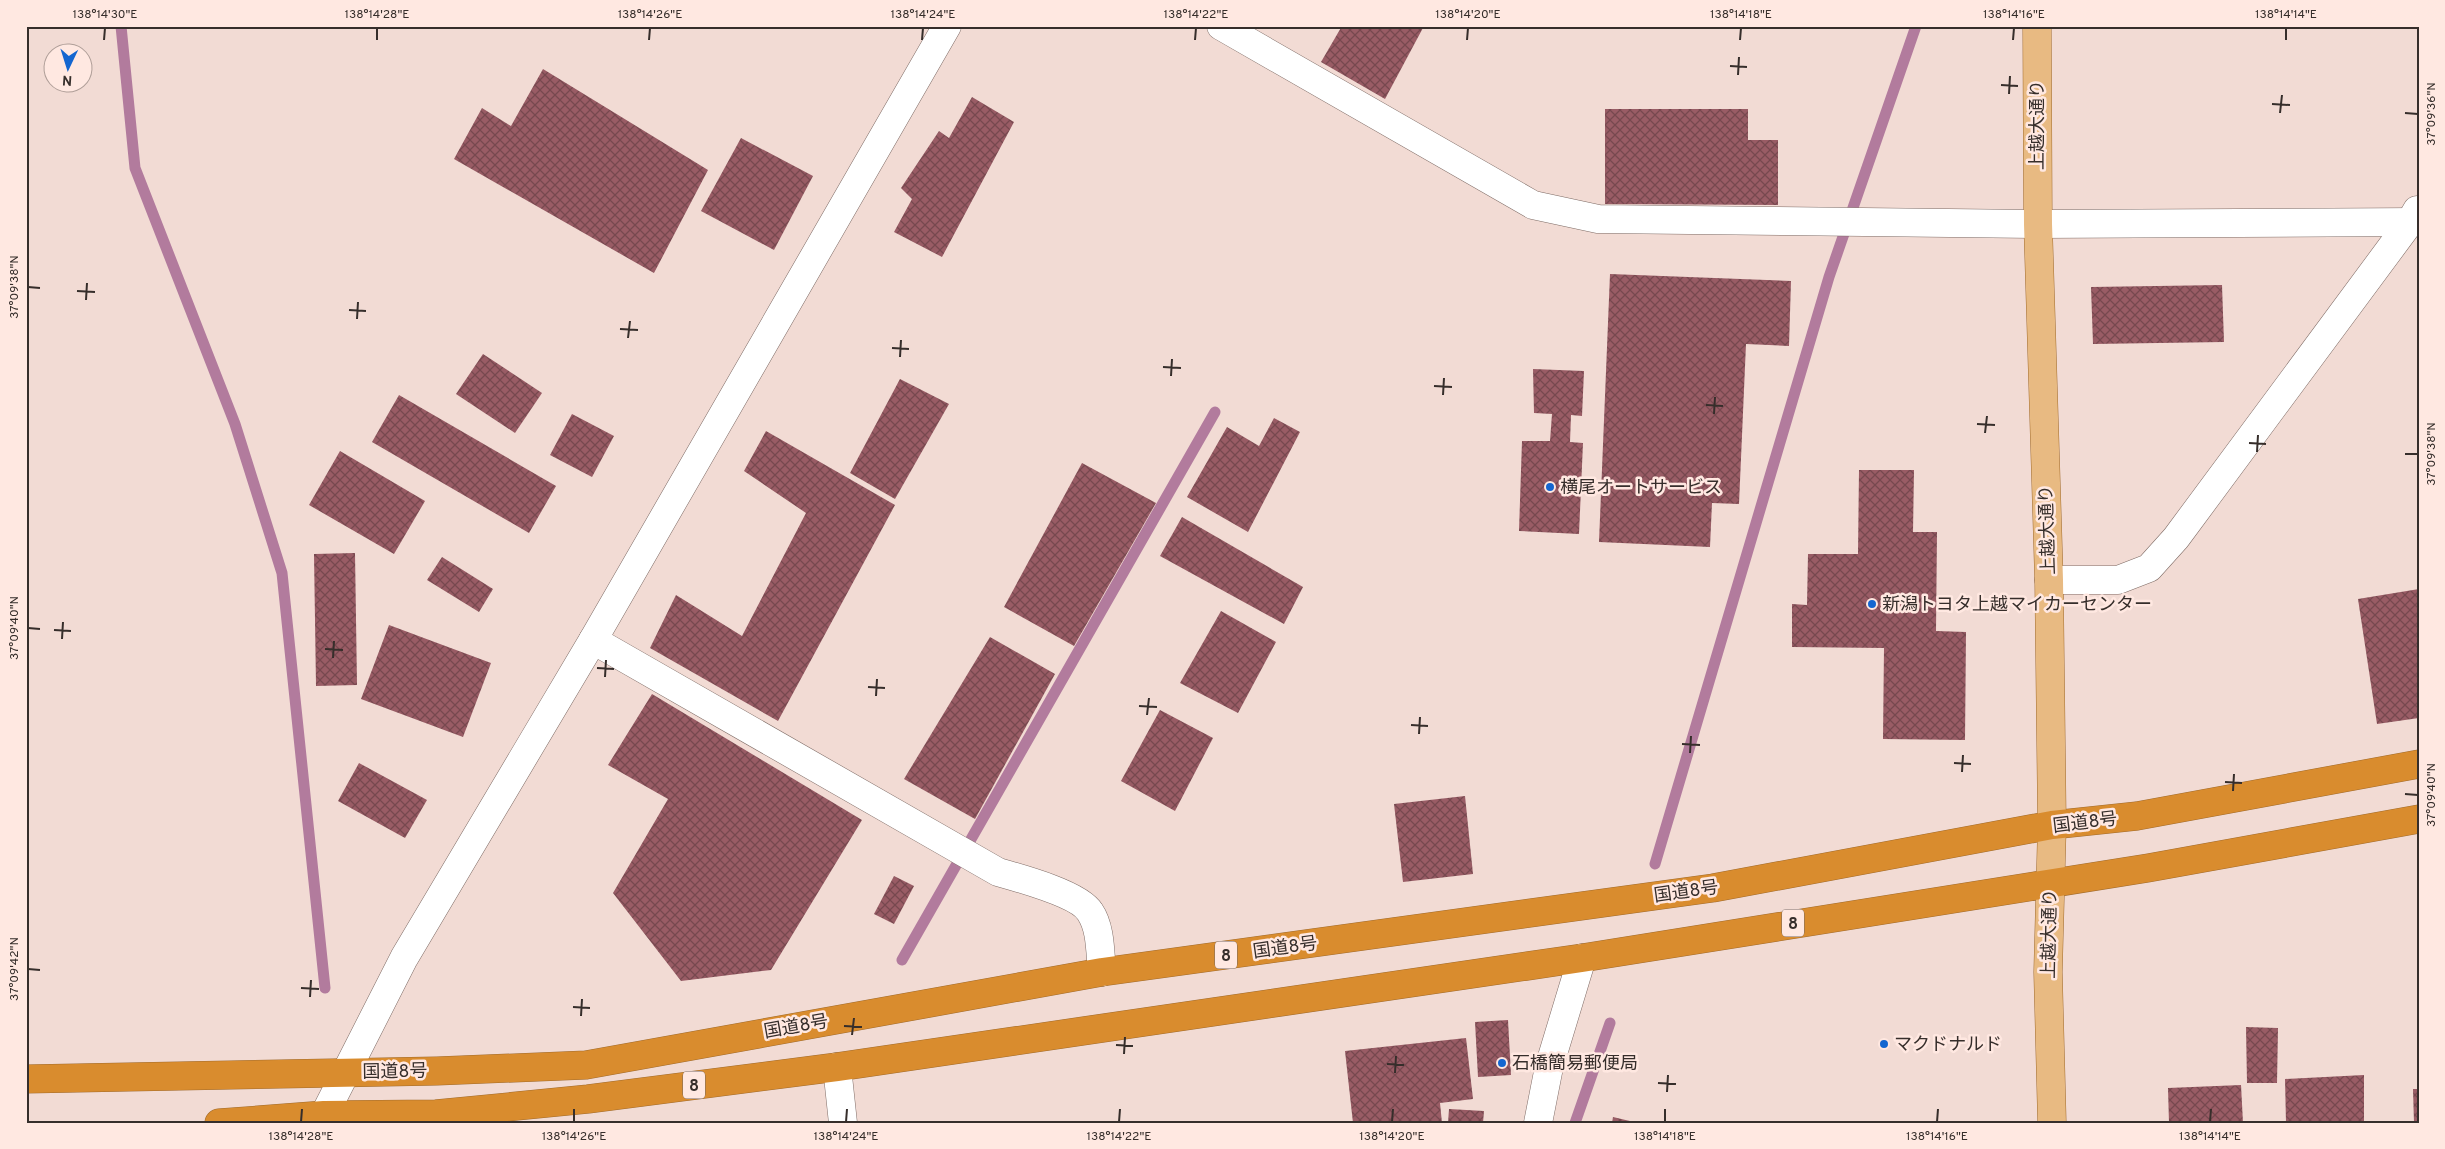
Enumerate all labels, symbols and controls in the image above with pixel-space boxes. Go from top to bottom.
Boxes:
text: 138°14'30"E [72,7,138,23]
text: 138°14'28"E [345,7,409,23]
text: 138°14'26"E [618,7,682,23]
text: 138°14'24"E [891,7,955,23]
text: 138°14'22"E [1164,7,1228,23]
text: 138°14'20"E [1435,7,1501,23]
text: 138°14'18"E [1710,7,1772,23]
text: 138°14'16"E [1983,7,2045,23]
text: 138°14'14"E [2255,7,2317,23]
north arrow [42,42,92,92]
text: N [62,71,73,88]
street label: 上越大通り [2027,80,2050,170]
text: 37°09'36"N [2424,82,2440,146]
text: 37°09'38"N [7,255,23,319]
text: 37°09'38"N [2424,422,2440,486]
place label: 横尾オートサービス [1560,477,1722,500]
marker: 横尾オートサービス [1544,481,1556,493]
street label: 上越大通り [2035,485,2062,575]
place label: 新潟トヨタ上越マイカーセンター [1882,594,2152,617]
text: 37°09'40"N [7,596,23,660]
marker: 新潟トヨタ上越マイカーセンター [1866,598,1878,610]
text: 37°09'40"N [2424,763,2440,827]
street label: 国道8号 [2052,808,2119,839]
street label: 国道8号 [1652,877,1720,908]
street label: 上越大通り [2038,889,2063,979]
road number: 8 [1782,910,1804,936]
street label: 国道8号 [1251,933,1319,964]
text: 37°09'42"N [7,937,23,1001]
road number: 8 [1215,942,1237,968]
street label: 国道8号 [762,1011,830,1044]
place label: マクドナルド [1894,1034,2002,1057]
marker: マクドナルド [1878,1038,1890,1050]
place label: 石橋簡易郵便局 [1512,1053,1638,1076]
marker: 石橋簡易郵便局 [1496,1057,1508,1069]
street label: 国道8号 [362,1060,428,1085]
road number: 8 [683,1072,705,1098]
text: 138°14'28"E [269,1129,333,1145]
text: 138°14'26"E [542,1129,606,1145]
text: 138°14'24"E [814,1129,878,1145]
text: 138°14'22"E [1087,1129,1151,1145]
text: 138°14'20"E [1359,1129,1425,1145]
text: 138°14'18"E [1634,1129,1696,1145]
text: 138°14'16"E [1906,1129,1968,1145]
text: 138°14'14"E [2179,1129,2241,1145]

